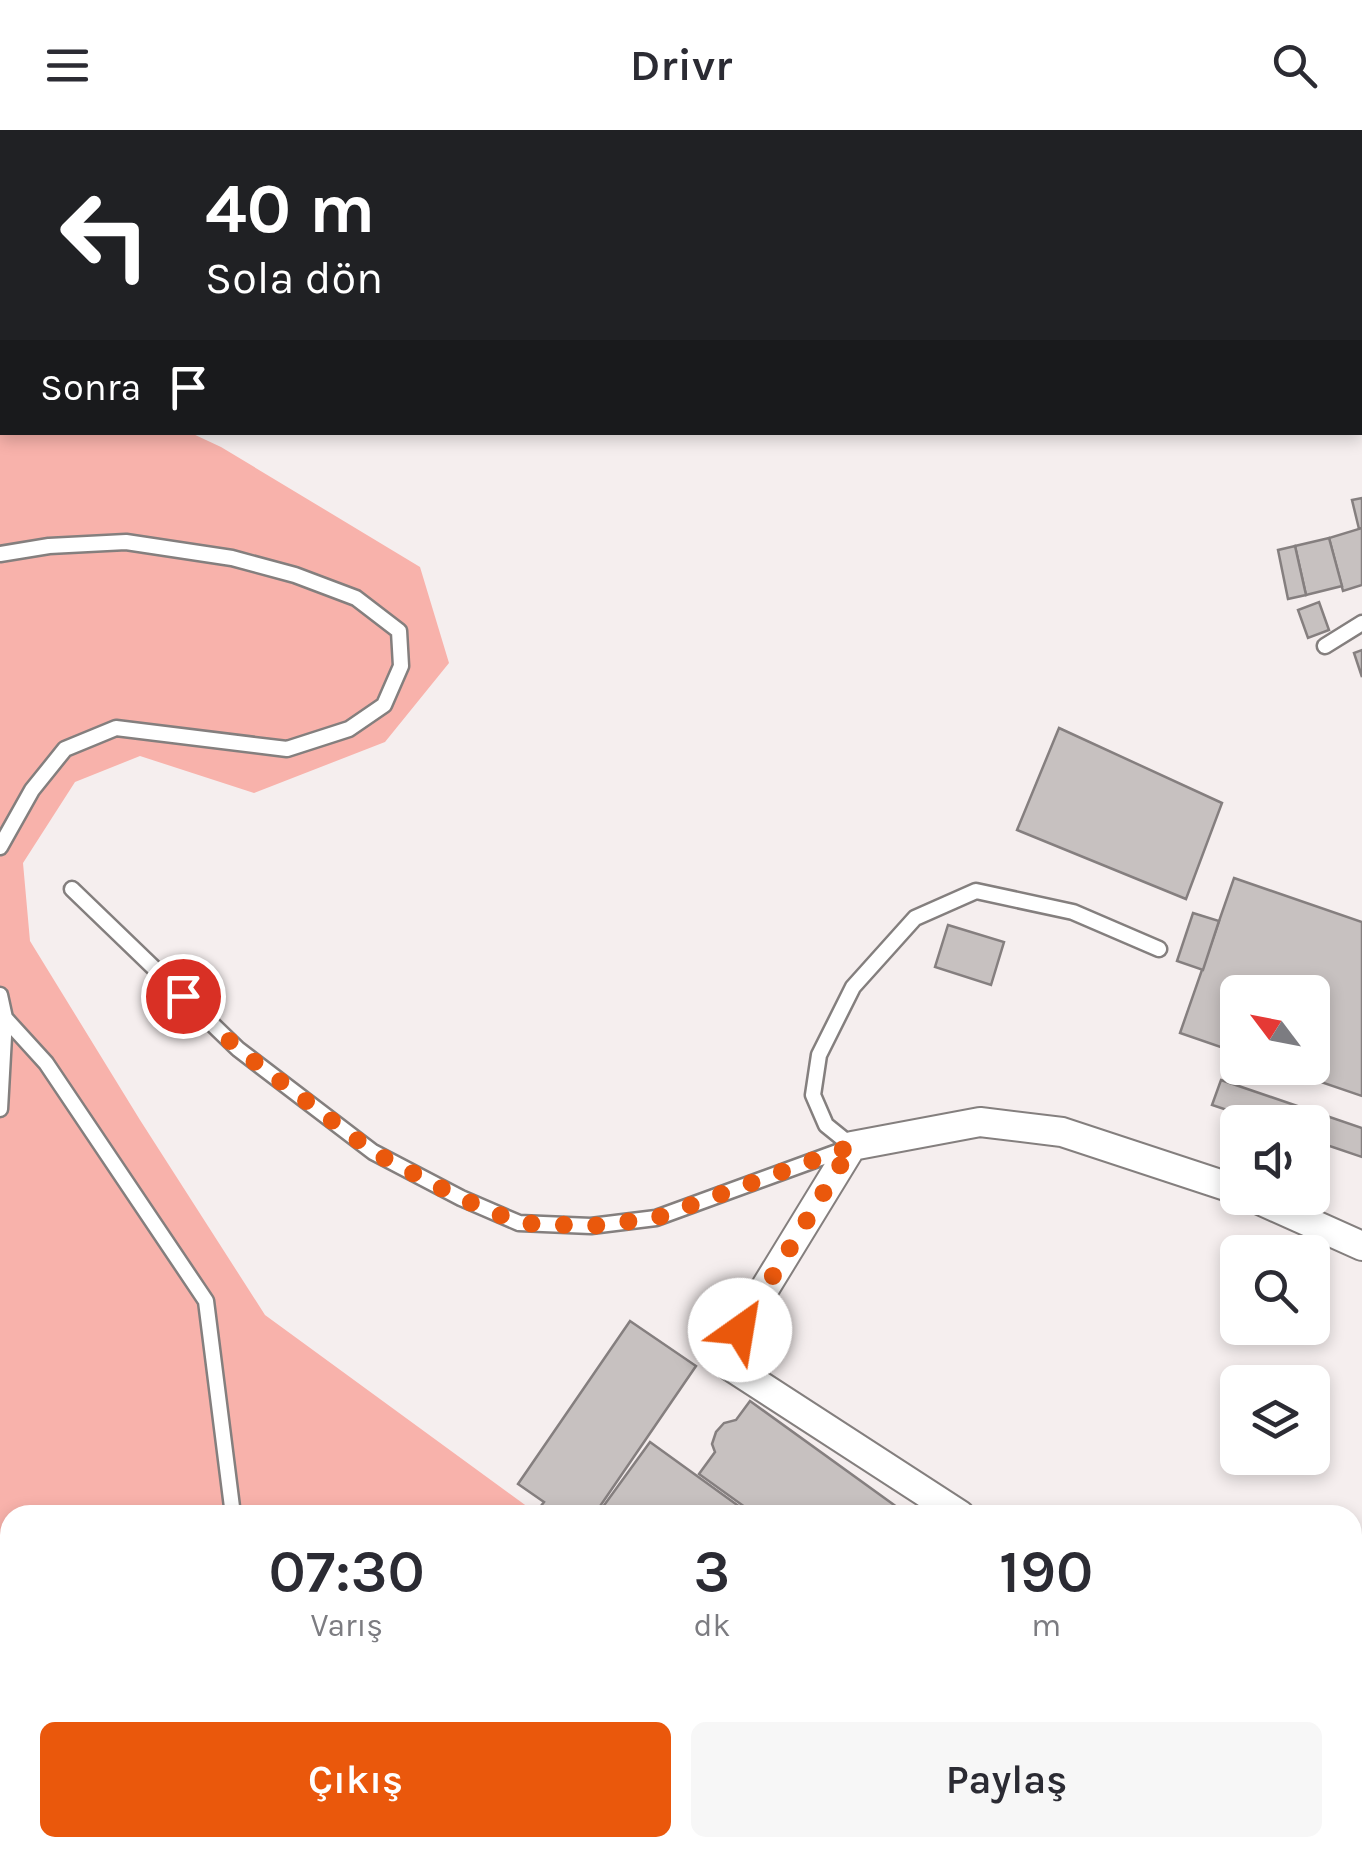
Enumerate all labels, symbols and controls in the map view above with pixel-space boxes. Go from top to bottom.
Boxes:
icon: menu [40,38,95,93]
icon: search [1267,38,1322,93]
text: Drivr [630,39,732,91]
text: 40 m [205,168,375,250]
icon: left [40,170,170,300]
text: Sola dön [205,252,383,304]
icon: arrive [161,360,216,415]
text: Sonra [40,365,141,410]
pin [141,954,226,1039]
icon: arrive [156,969,211,1024]
north arrow [1220,975,1330,1085]
map controls [1220,975,1330,1475]
button: sound [1220,1105,1330,1215]
button: search [1220,1235,1330,1345]
position arrow [688,1278,792,1382]
button: layers [1220,1365,1330,1475]
text: 07:30 [269,1537,425,1607]
text: 3 [694,1537,730,1607]
text: 190 [999,1537,1093,1607]
text: Varış [310,1607,383,1644]
text: dk [693,1607,730,1644]
text: m [1031,1607,1061,1644]
button: Çıkış [40,1722,671,1837]
button: Paylaş [691,1722,1322,1837]

